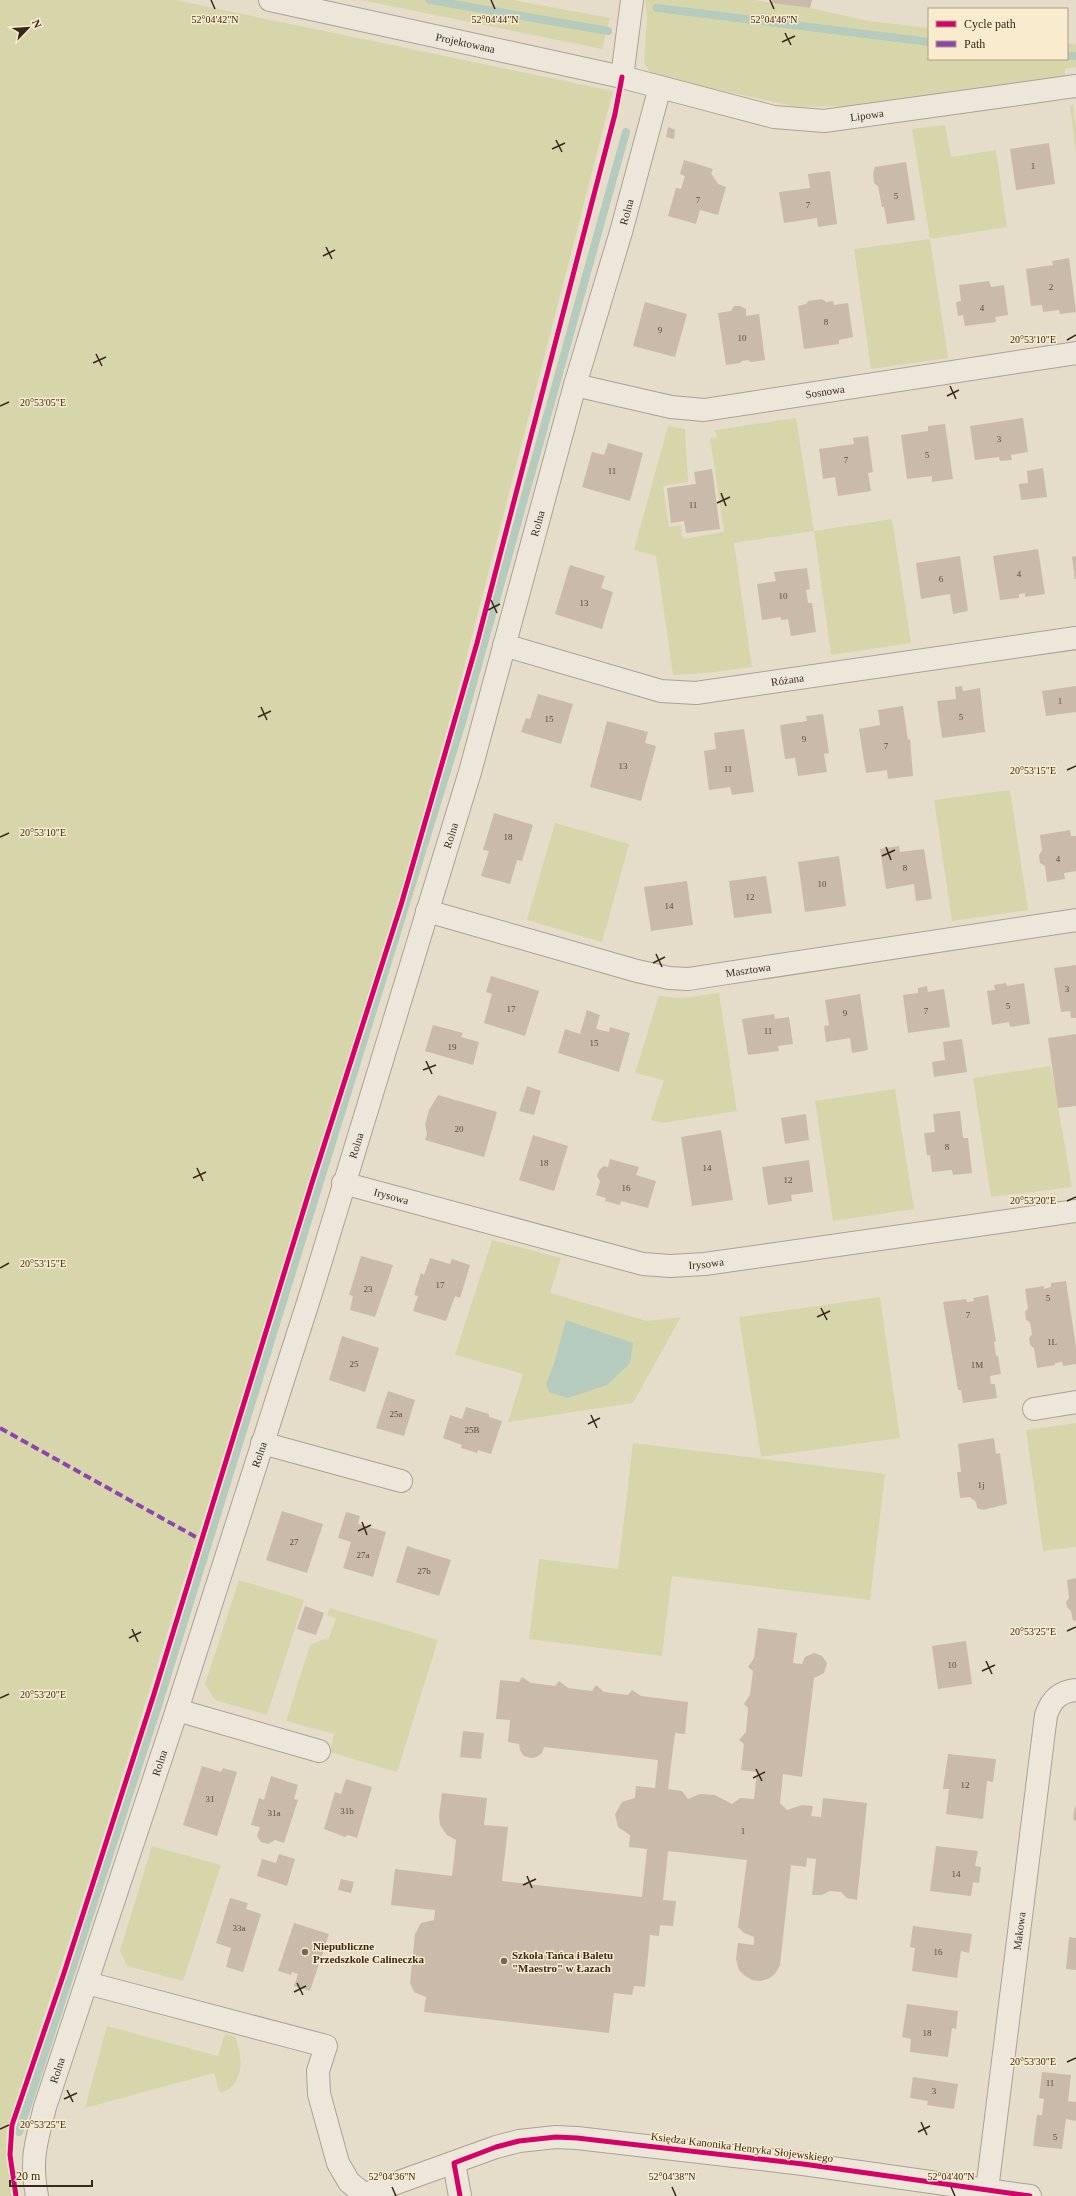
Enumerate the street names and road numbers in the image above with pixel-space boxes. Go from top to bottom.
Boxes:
street label: Projektowana [435,30,496,55]
street label: Lipowa [849,107,885,123]
street label: Rolna [617,198,636,226]
street label: Sosnowa [804,383,846,400]
street label: Rolna [528,509,547,538]
street label: Różana [770,671,805,688]
street label: Rolna [441,821,460,850]
street label: Masztowa [725,961,772,979]
street label: Rolna [347,1131,366,1160]
street label: Irysowa [373,1186,410,1206]
street label: Irysowa [688,1255,725,1271]
street label: Rolna [249,1440,269,1469]
street label: Rolna [150,1748,169,1777]
street label: Makowa [1011,1911,1028,1951]
street label: Rolna [47,2056,67,2085]
street label: Księdza Kanonika Henryka Słojewskiego [650,2130,834,2164]

